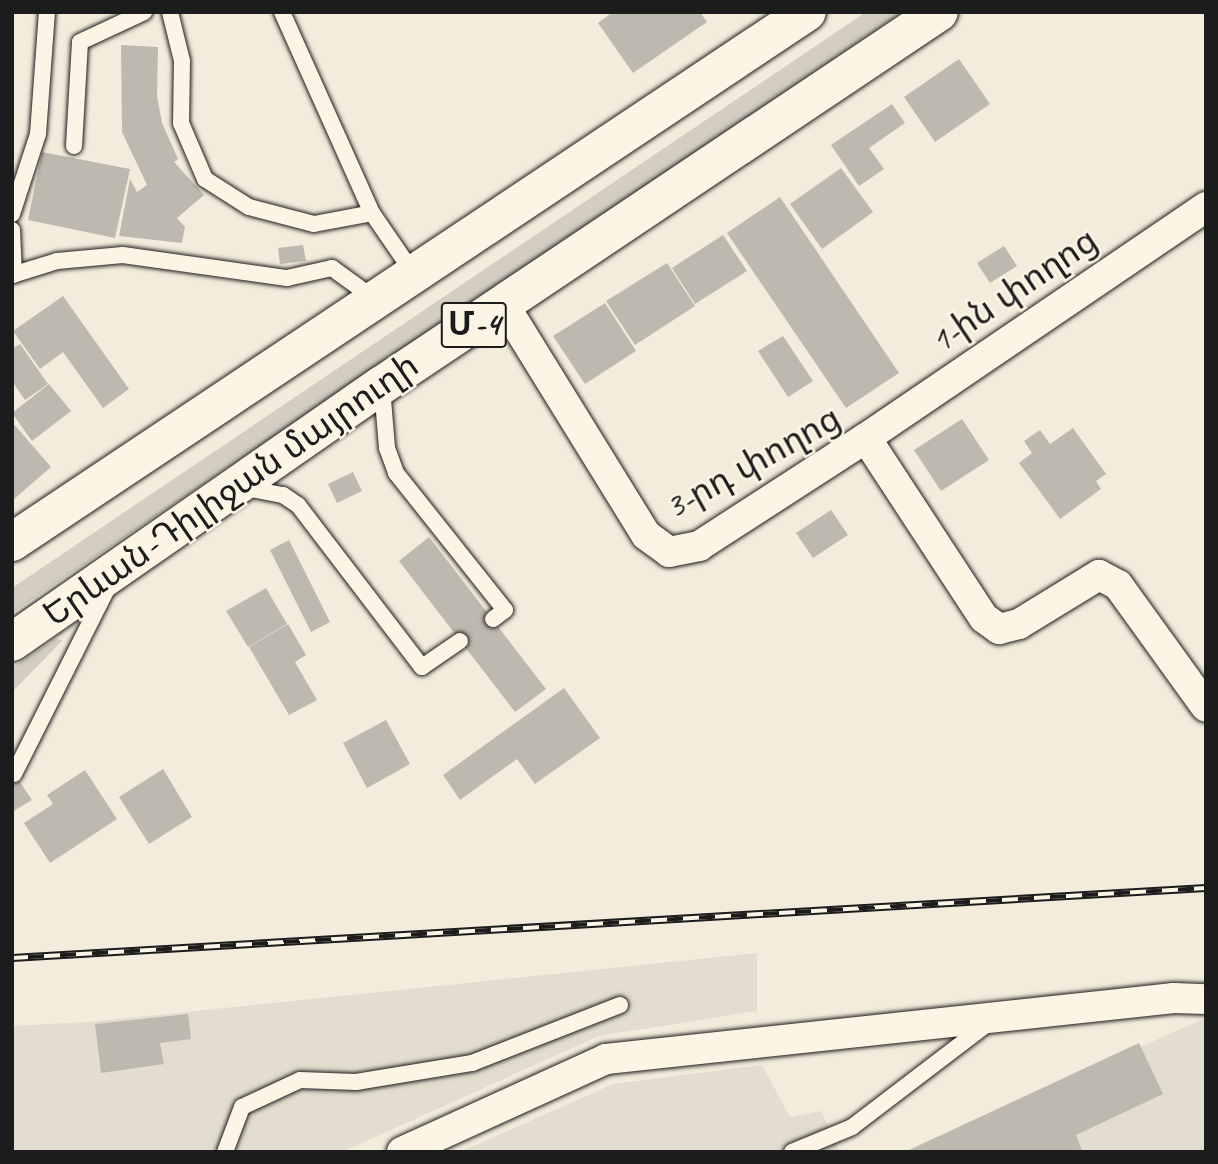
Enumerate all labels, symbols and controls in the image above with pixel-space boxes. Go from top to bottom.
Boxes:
street label: 1-ին փողոց [922,220,1106,362]
road number: Մ-4 [441,296,507,354]
street label: Երևան-Դիլիջան մայրուղի [35,344,427,636]
street label: 3-րդ փողոց [658,398,848,528]

